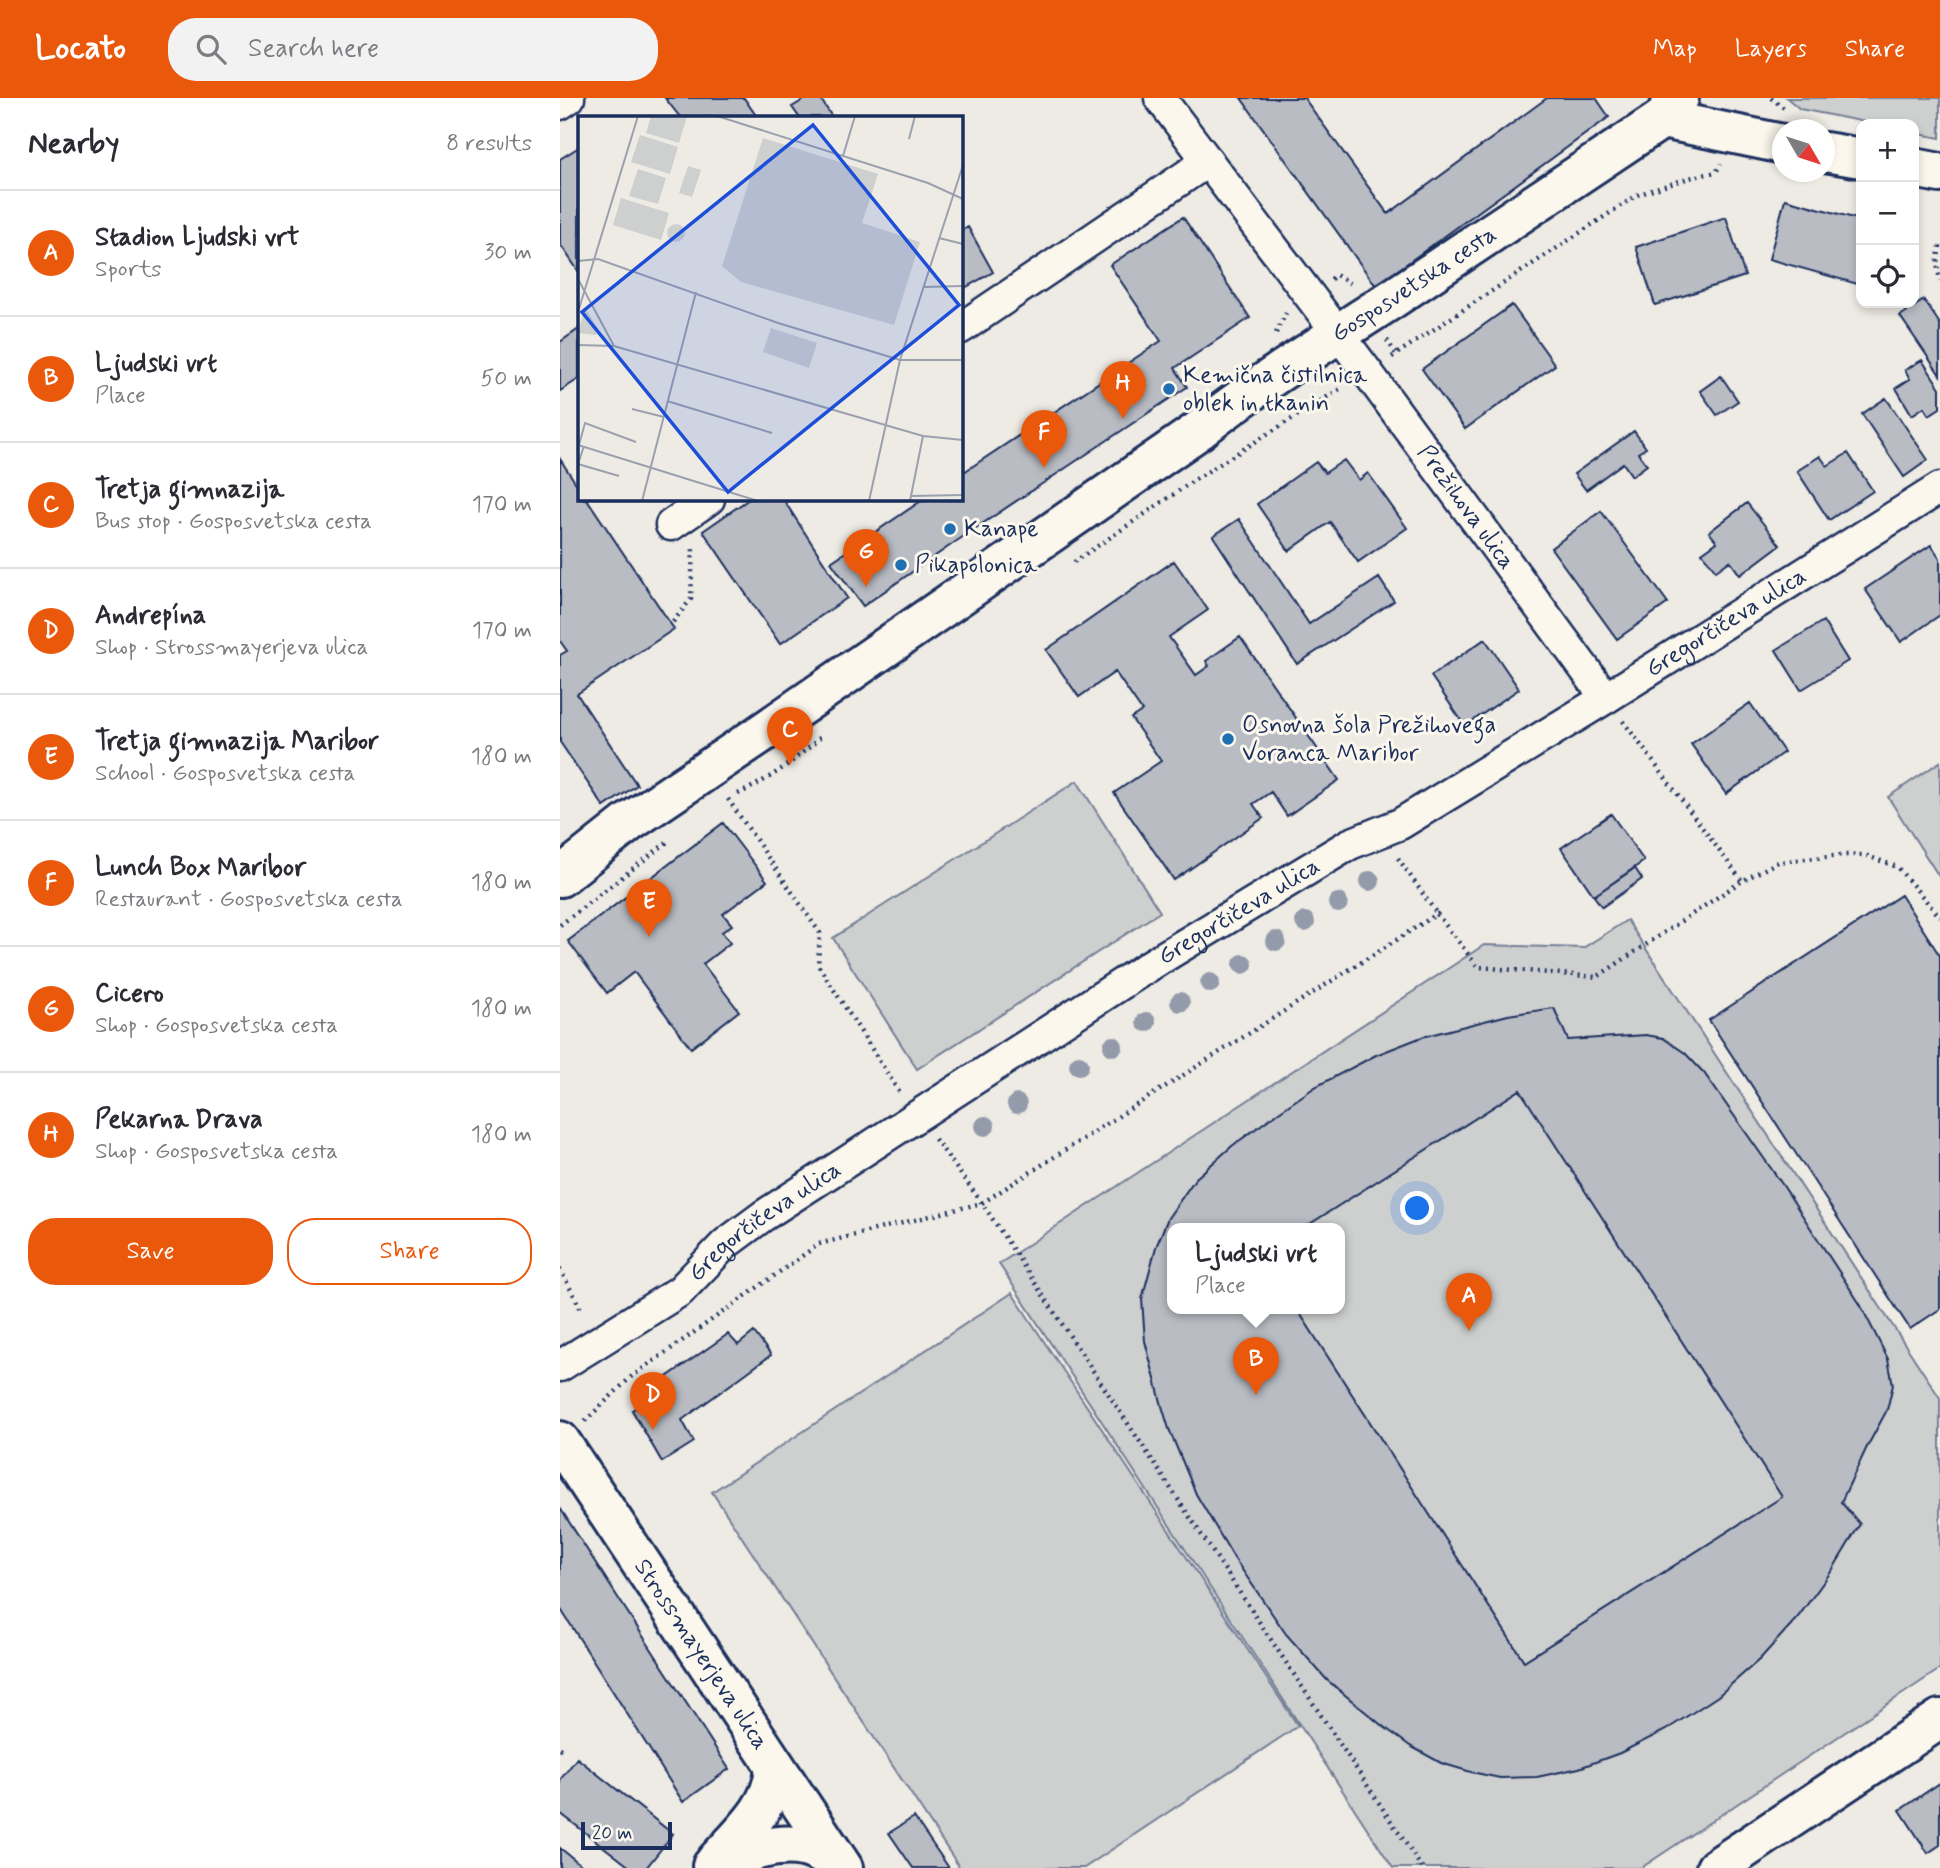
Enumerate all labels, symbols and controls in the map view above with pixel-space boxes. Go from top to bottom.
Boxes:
search box [168,18,658,81]
text: Locato [35,27,126,71]
icon: search [192,30,230,68]
text: Search here [248,32,379,66]
text: Map [1653,34,1697,65]
text: Layers [1735,34,1807,65]
text: Share [1845,34,1905,65]
inset map [578,116,962,500]
north arrow [1772,119,1835,182]
map controls [1856,119,1919,308]
button: + [1856,119,1919,182]
text: Nearby [28,124,119,163]
text: 8 results [446,129,532,159]
button: − [1856,182,1919,245]
street label: Gosposvetska cesta [1326,219,1503,349]
text: Stadion Ljudski vrt [95,221,299,255]
text: A [43,238,59,268]
text: 30 m [484,238,532,268]
button: locate [1856,245,1919,308]
text: Sports [95,255,162,285]
text: Ljudski vrt [95,347,217,381]
place label: Kemična čistilnica oblek in tkanin [1183,360,1368,419]
pin: H [1100,361,1146,419]
text: B [44,364,58,394]
text: 50 m [481,364,532,394]
text: Place [95,381,146,411]
marker: Kemična čistilnica oblek in tkanin [1161,381,1177,397]
pin: F [1021,410,1067,468]
street label: Prežihova ulica [1410,438,1522,576]
text: Tretja gimnazija [95,473,284,507]
text: C [43,490,59,520]
text: 170 m [472,490,532,520]
text: Bus stop · Gosposvetska cesta [95,507,372,537]
place label: Kanape [964,514,1039,545]
marker: Kanape [942,521,958,537]
pin: G [843,529,889,587]
place label: Pikapolonica [915,550,1038,581]
marker: Pikapolonica [893,557,909,573]
street label: Gregorčičeva ulica [1640,560,1812,685]
text: Andrepína [95,599,206,633]
text: D [43,616,59,646]
text: 170 m [472,616,532,646]
text: Shop · Strossmayerjeva ulica [95,633,368,663]
pin: C [767,707,813,765]
place label: Osnovna šola Prežihovega Voranca Maribor [1242,710,1496,769]
text: Tretja gimnazija Maribor [95,725,379,759]
marker: Osnovna šola Prežihovega Voranca Maribor [1220,731,1236,747]
text: E [44,742,58,772]
text: 180 m [471,742,532,772]
text: School · Gosposvetska cesta [95,759,355,789]
street label: Gregorčičeva ulica [1152,850,1326,972]
text: Lunch Box Maribor [95,851,306,885]
text: F [45,868,57,898]
text: 180 m [471,868,532,898]
pin: E [626,879,672,937]
text: Restaurant · Gosposvetska cesta [95,885,403,915]
text: Cicero [95,977,164,1011]
text: G [43,994,59,1024]
text: 180 m [471,994,532,1024]
text: Shop · Gosposvetska cesta [95,1011,338,1041]
text: Pekarna Drava [95,1103,263,1137]
text: H [43,1120,59,1150]
text: 180 m [471,1120,532,1150]
text: Shop · Gosposvetska cesta [95,1137,338,1167]
street label: Gregorčičeva ulica [682,1154,847,1288]
your location [1400,1191,1434,1225]
button: Save [28,1218,273,1285]
button: Share [287,1218,532,1285]
popup [1167,1223,1345,1314]
text: Ljudski vrt [1195,1237,1317,1271]
text: Place [1195,1271,1246,1301]
pin: A [1446,1273,1492,1331]
pin: B [1233,1337,1279,1395]
pin: D [630,1372,676,1430]
street label: Strossmayerjeva ulica [627,1553,776,1756]
scale bar [581,1819,672,1851]
text: 20 m [592,1821,632,1846]

